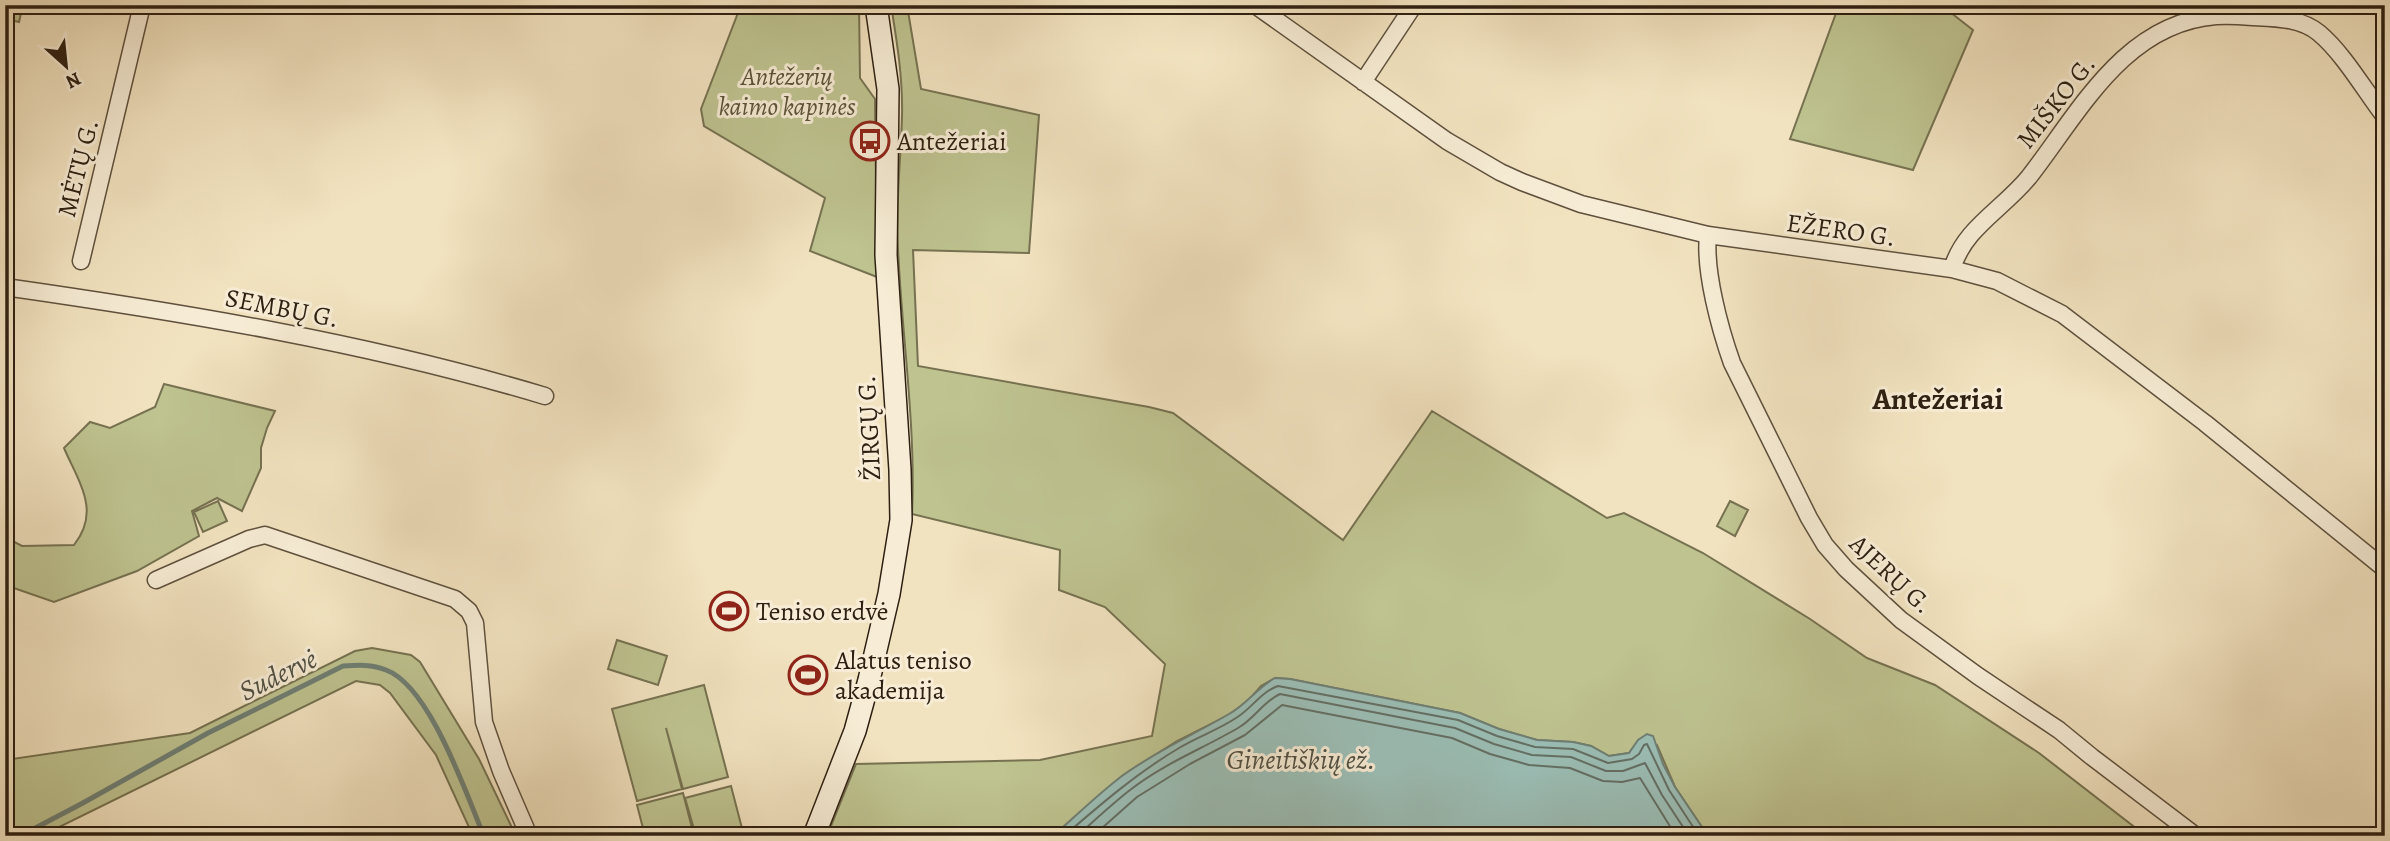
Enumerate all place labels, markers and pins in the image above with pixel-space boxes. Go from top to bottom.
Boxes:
bus stop icon: Antežeriai [849,120,891,162]
place label: Antežeriai [896,124,1007,159]
sports icon: Teniso erdvė [708,590,750,632]
place label: Teniso erdvė [756,594,889,629]
place label: Alatus teniso akademija [834,643,972,708]
sports icon: Alatus teniso akademija [787,654,829,696]

